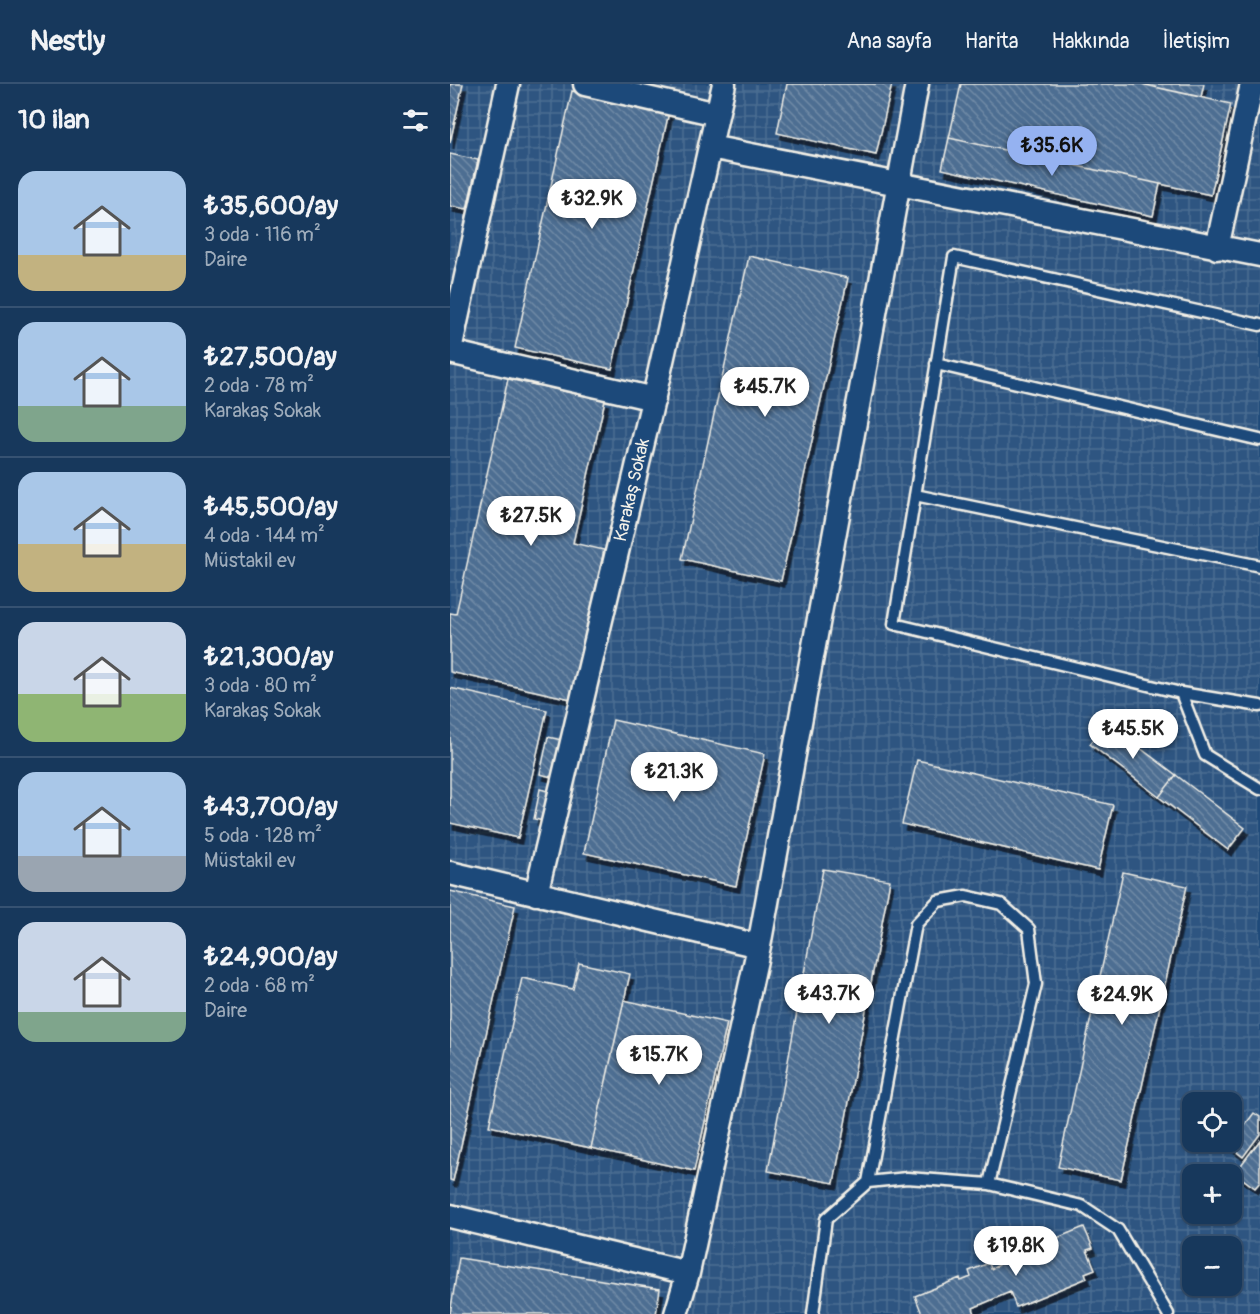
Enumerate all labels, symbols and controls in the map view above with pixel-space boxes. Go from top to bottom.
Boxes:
text: Nestly [30,24,105,59]
text: Ana sayfa [846,28,932,55]
text: Harita [965,28,1018,55]
text: Hakkında [1051,28,1130,55]
text: İletişim [1163,28,1230,55]
text: 10 ilan [18,104,90,136]
icon: filters [399,104,432,137]
pin: ₺35.6K [1003,126,1101,177]
text: ₺35.6K [1021,133,1083,158]
pin: ₺32.9K [543,179,641,230]
text: ₺32.9K [561,186,623,211]
text: ₺35,600/ay [204,190,338,222]
icon: home [66,195,138,267]
text: 3 oda · 116 m² [204,222,321,247]
text: Daire [204,247,247,272]
text: ₺27,500/ay [204,341,337,373]
icon: home [66,346,138,418]
pin: ₺45.7K [716,367,814,418]
text: 2 oda · 78 m² [204,373,314,398]
text: ₺45.7K [734,374,796,399]
text: Karakaş Sokak [204,398,321,423]
street label: Karakaş Sokak [609,436,655,544]
text: ₺45,500/ay [204,491,338,523]
icon: home [66,496,138,568]
pin: ₺27.5K [482,496,580,547]
text: ₺27.5K [500,503,562,528]
text: 4 oda · 144 m² [204,523,325,548]
text: Müstakil ev [204,548,296,573]
text: ₺21,300/ay [204,641,333,673]
icon: home [66,646,138,718]
text: 3 oda · 80 m² [204,673,317,698]
text: Karakaş Sokak [204,698,321,723]
pin: ₺45.5K [1084,709,1182,760]
text: ₺45.5K [1102,716,1164,741]
pin: ₺21.3K [625,752,723,803]
text: ₺21.3K [645,759,703,784]
text: ₺43,700/ay [204,791,338,823]
icon: home [66,796,138,868]
text: 5 oda · 128 m² [204,823,322,848]
text: Müstakil ev [204,848,296,873]
text: ₺24,900/ay [204,941,337,973]
icon: home [66,946,138,1018]
text: 2 oda · 68 m² [204,973,315,998]
pin: ₺43.7K [780,974,878,1025]
pin: ₺24.9K [1073,975,1171,1026]
text: ₺43.7K [798,981,860,1006]
text: ₺24.9K [1091,982,1153,1007]
text: Daire [204,998,247,1023]
pin: ₺15.7K [610,1035,708,1086]
text: ₺15.7K [630,1042,688,1067]
map controls [1182,1092,1242,1296]
button: locate [1182,1092,1242,1152]
button: + [1182,1164,1242,1224]
pin: ₺19.8K [967,1226,1065,1277]
text: ₺19.8K [988,1233,1044,1258]
button: − [1182,1236,1242,1296]

